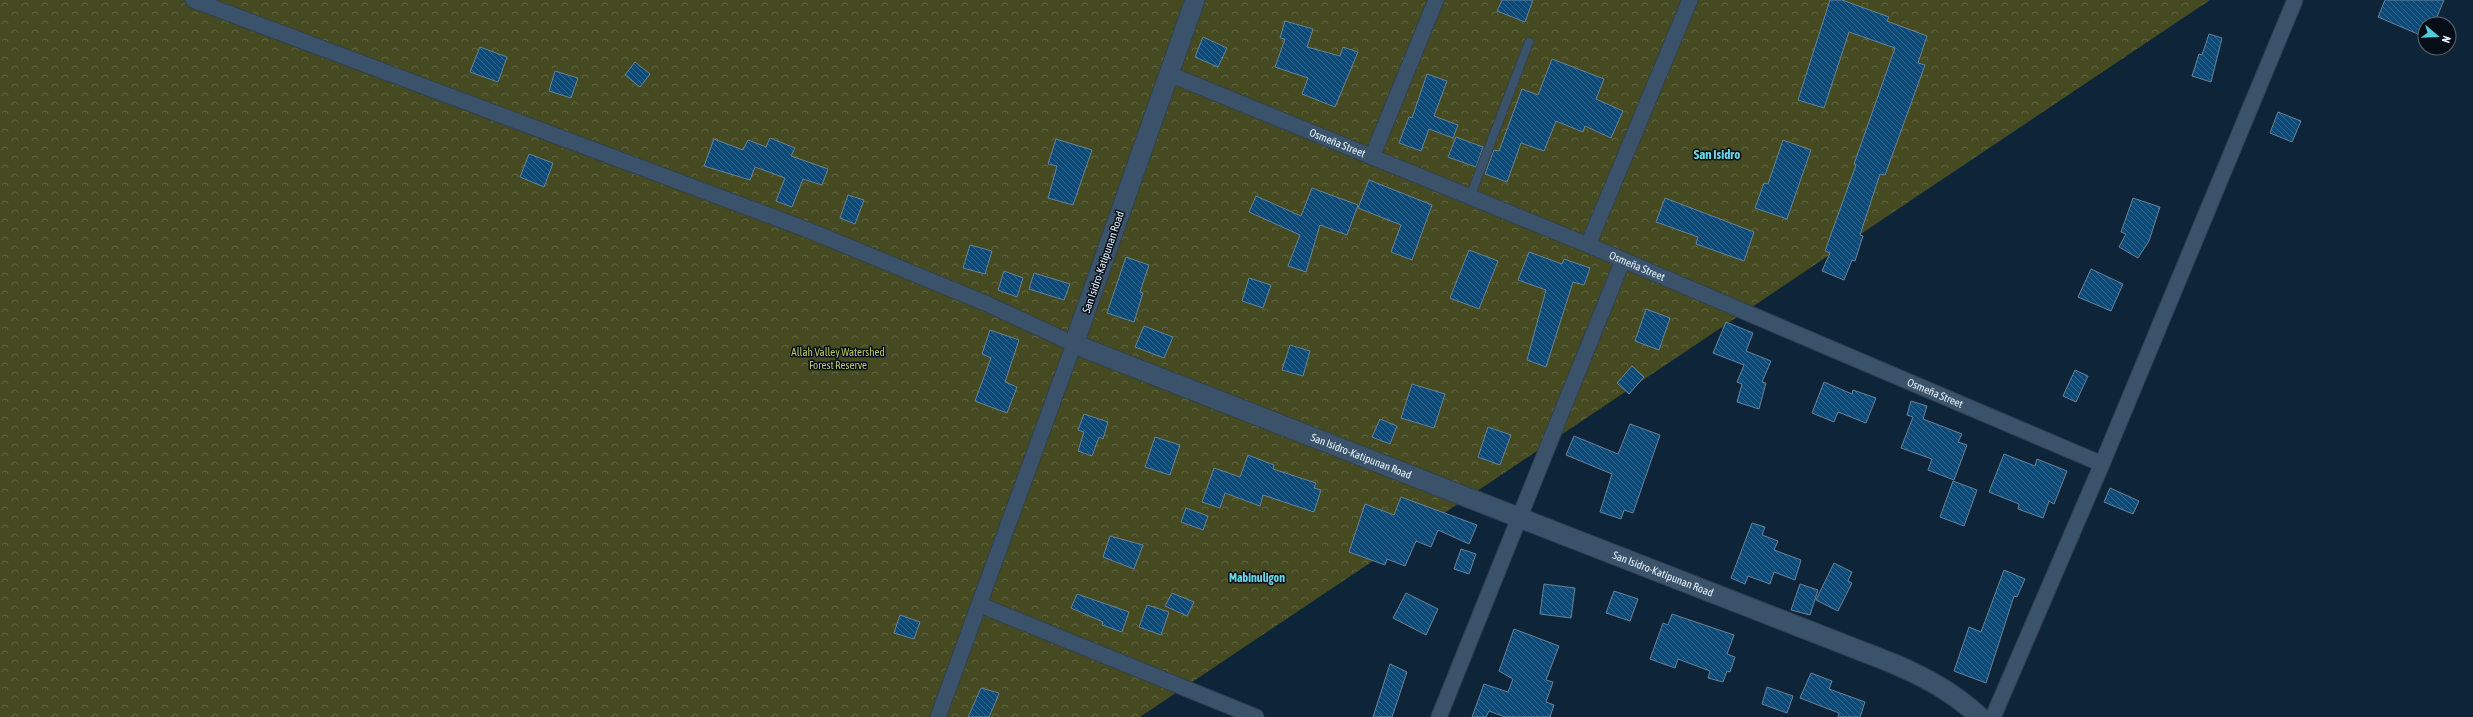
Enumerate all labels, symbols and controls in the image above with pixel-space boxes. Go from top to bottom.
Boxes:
north arrow [2417,16,2457,56]
text: N [2440,34,2453,44]
street label: Osmeña Street [1308,126,1367,160]
district label: San Isidro [1694,147,1740,162]
street label: San Isidro-Katipunan Road [1080,209,1126,315]
street label: Osmeña Street [1607,249,1667,283]
park label: Allah Valley Watershed Forest Reserve [791,346,885,371]
street label: Osmeña Street [1906,376,1965,410]
street label: San Isidro-Katipunan Road [1309,431,1413,481]
street label: San Isidro-Katipunan Road [1611,549,1715,599]
district label: Mabinuligon [1229,571,1285,585]

